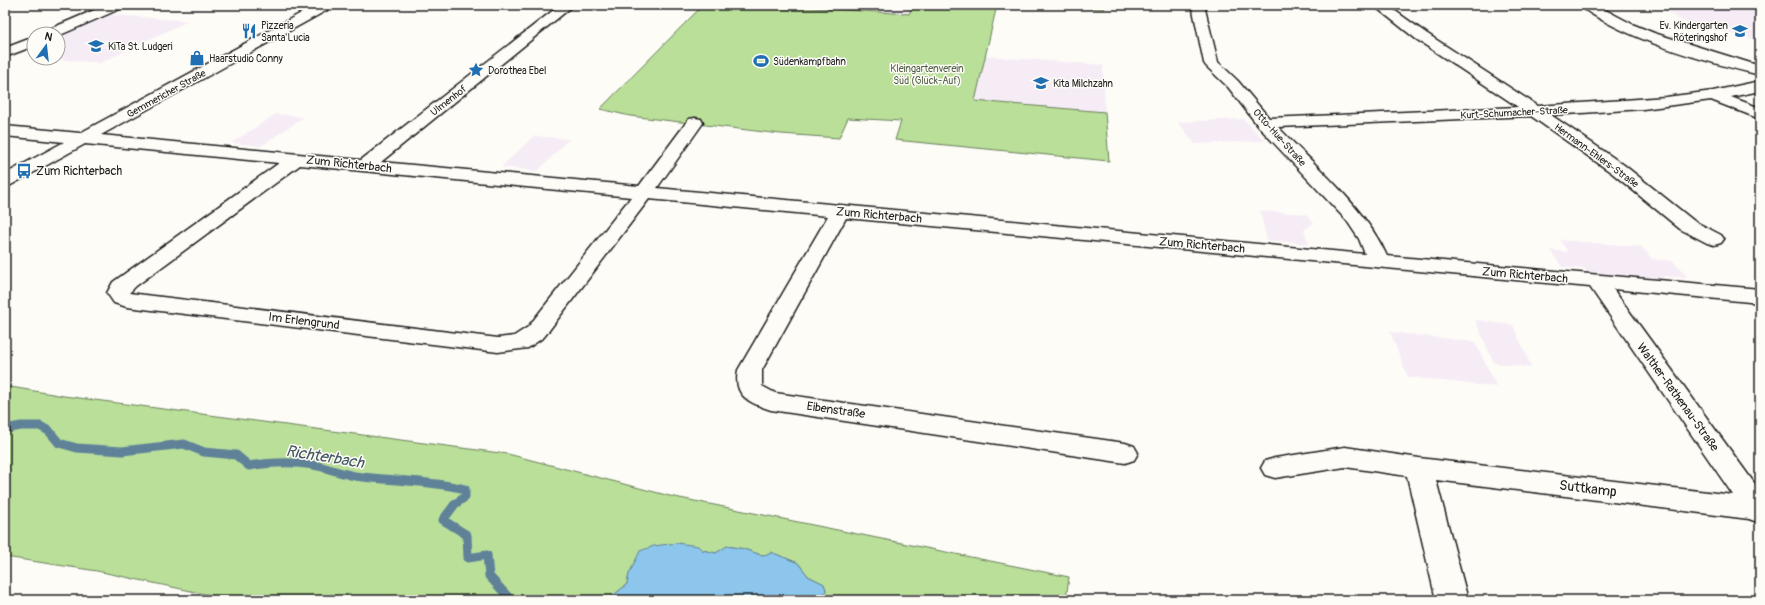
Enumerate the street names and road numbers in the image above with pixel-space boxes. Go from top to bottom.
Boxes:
street label: Gemmericher Straße [125,67,208,121]
street label: Ulmenhof [428,83,469,119]
street label: Kurt-Schumacher-Straße [1460,104,1568,122]
street label: Otto-Hue-Straße [1250,107,1308,169]
street label: Hermann-Ehlers-Straße [1552,121,1641,190]
street label: Zum Richterbach [305,153,393,176]
street label: Zum Richterbach [835,204,923,227]
street label: Zum Richterbach [1158,234,1246,257]
street label: Zum Richterbach [1481,264,1569,287]
street label: Im Erlengrund [268,310,340,333]
street label: Walther-Rathenau-Straße [1633,340,1722,454]
street label: Eibenstraße [806,399,866,422]
street label: Suttkamp [1558,477,1618,501]

